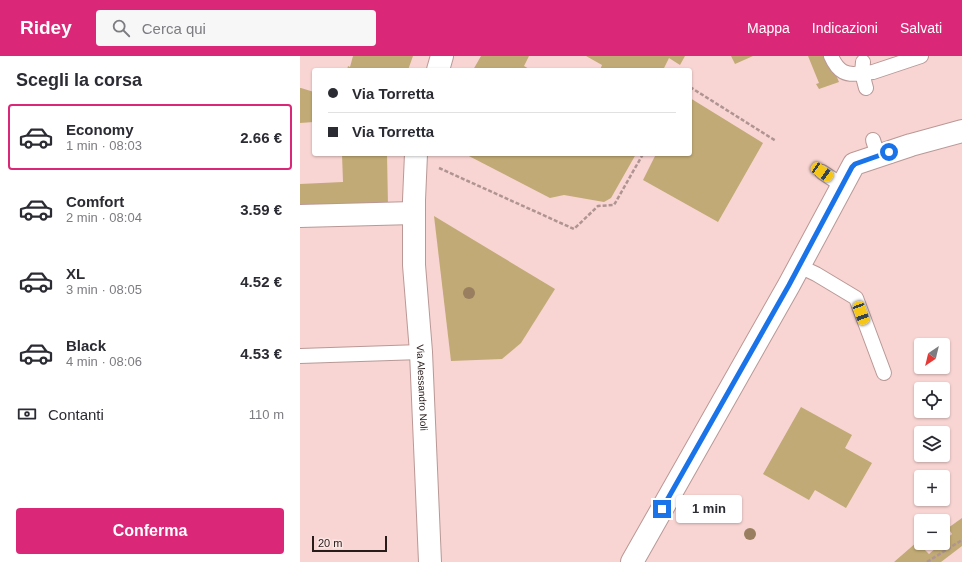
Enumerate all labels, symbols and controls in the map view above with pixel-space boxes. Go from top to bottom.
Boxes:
search box [96,10,376,46]
text: Ridey [20,17,72,38]
icon: search [110,17,132,39]
text: Cerca qui [142,20,206,37]
text: Mappa [747,20,790,36]
text: Indicazioni [812,20,878,36]
text: Salvati [900,20,942,36]
text: Scegli la corsa [16,70,142,90]
text: Via Torretta [352,85,434,102]
icon: car [18,119,54,155]
text: Economy [66,121,134,138]
text: Via Torretta [352,123,434,140]
text: 2.66 € [240,129,282,146]
text: 1 min · 08:03 [66,138,142,153]
route start [880,143,898,161]
car [809,160,835,184]
icon: car [18,191,54,227]
text: Comfort [66,193,124,210]
text: 3.59 € [240,201,282,218]
text: 2 min · 08:04 [66,210,142,225]
icon: car [18,263,54,299]
text: XL [66,265,85,282]
text: 4.52 € [240,273,282,290]
text: 3 min · 08:05 [66,282,142,297]
car [851,300,871,326]
icon: car [18,335,54,371]
text: Black [66,337,106,354]
north arrow [914,338,950,374]
map controls [914,338,950,550]
street label: Via Alessandro Noli [415,344,430,431]
text: 4.53 € [240,345,282,362]
text: 4 min · 08:06 [66,354,142,369]
button: locate [914,382,950,418]
icon: cash [16,403,38,425]
text: Contanti [48,406,104,423]
text: 110 m [249,407,284,422]
button: layers [914,426,950,462]
button: + [914,470,950,506]
callout: 1 min [676,495,742,523]
route end [653,500,671,518]
text: 1 min [692,501,726,516]
button: Conferma [16,508,284,554]
button: − [914,514,950,550]
scale bar [312,534,387,553]
text: 20 m [318,537,342,549]

